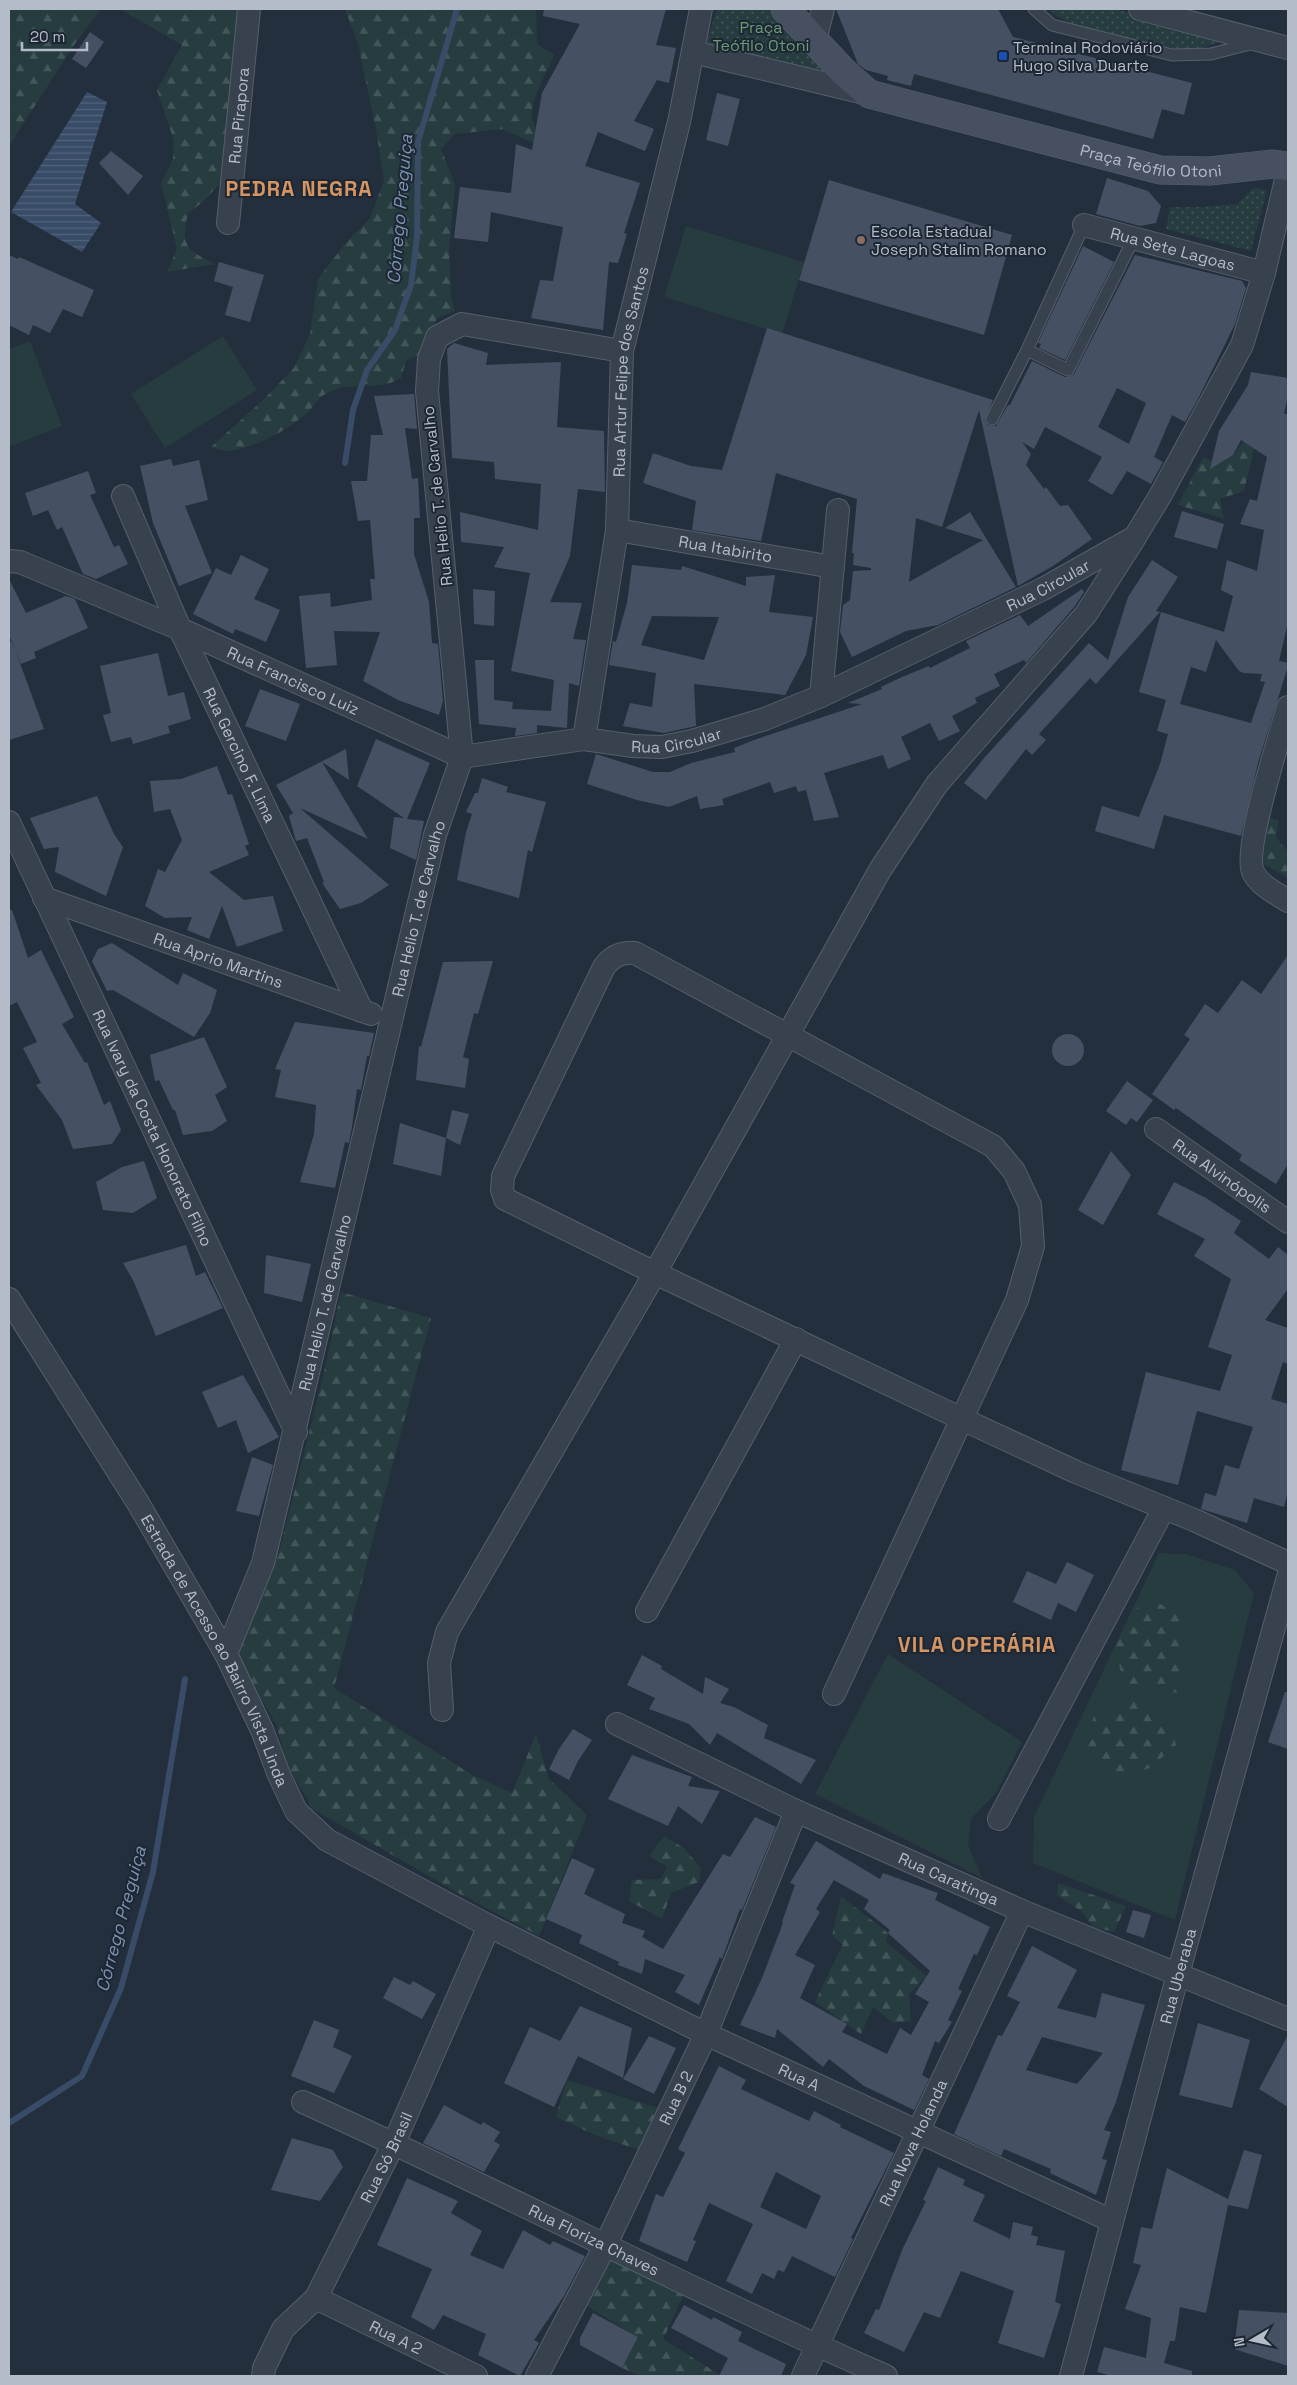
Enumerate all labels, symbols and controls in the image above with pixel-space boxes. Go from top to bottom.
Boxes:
park label: Praça Teófilo Otoni [713,17,809,56]
scale bar [22,20,88,52]
text: 20 m [30,27,65,46]
place label: Terminal Rodoviário Hugo Silva Duarte [1013,37,1162,76]
marker: Terminal Rodoviário Hugo Silva Duarte [997,50,1009,62]
street label: Rua Pirapora [224,66,254,165]
water label: Córrego Preguiça [382,133,418,285]
street label: Praça Teófilo Otoni [1078,140,1223,182]
district label: PEDRA NEGRA [225,175,373,202]
place label: Escola Estadual Joseph Stalim Romano [871,221,1047,260]
street label: Rua Sete Lagoas [1108,223,1237,276]
marker: Escola Estadual Joseph Stalim Romano [855,234,867,246]
street label: Rua Artur Felipe dos Santos [608,264,654,477]
street label: Rua Helio T. de Carvalho [418,405,457,587]
street label: Rua Itabirito [677,531,774,567]
street label: Rua Circular [1003,555,1094,616]
street label: Rua Francisco Luiz [224,642,363,720]
street label: Rua Gercino F. Lima [198,684,281,826]
street label: Rua Circular [631,723,724,758]
street label: Rua Helio T. de Carvalho [387,817,450,999]
street label: Rua Aprio Martins [151,928,286,993]
street label: Rua Ivary da Costa Honorato Filho [88,1006,217,1250]
street label: Rua Alvinópolis [1169,1134,1275,1218]
street label: Rua Helio T. de Carvalho [294,1212,356,1393]
street label: Estrada de Acesso ao Bairro Vista Linda [136,1511,293,1790]
district label: VILA OPERÁRIA [898,1631,1056,1658]
water label: Córrego Preguiça [90,1843,151,1994]
street label: Rua Caratinga [895,1848,1002,1910]
street label: Rua Uberaba [1155,1926,1201,2026]
street label: Rua A [775,2059,823,2096]
street label: Rua B 2 [654,2067,698,2128]
street label: Rua Nova Holanda [874,2076,952,2210]
street label: Rua Só Brasil [356,2109,417,2207]
street label: Rua Floriza Chaves [525,2200,663,2281]
north arrow [1227,2315,1277,2365]
street label: Rua A 2 [366,2316,426,2359]
text: N [1230,2336,1249,2348]

